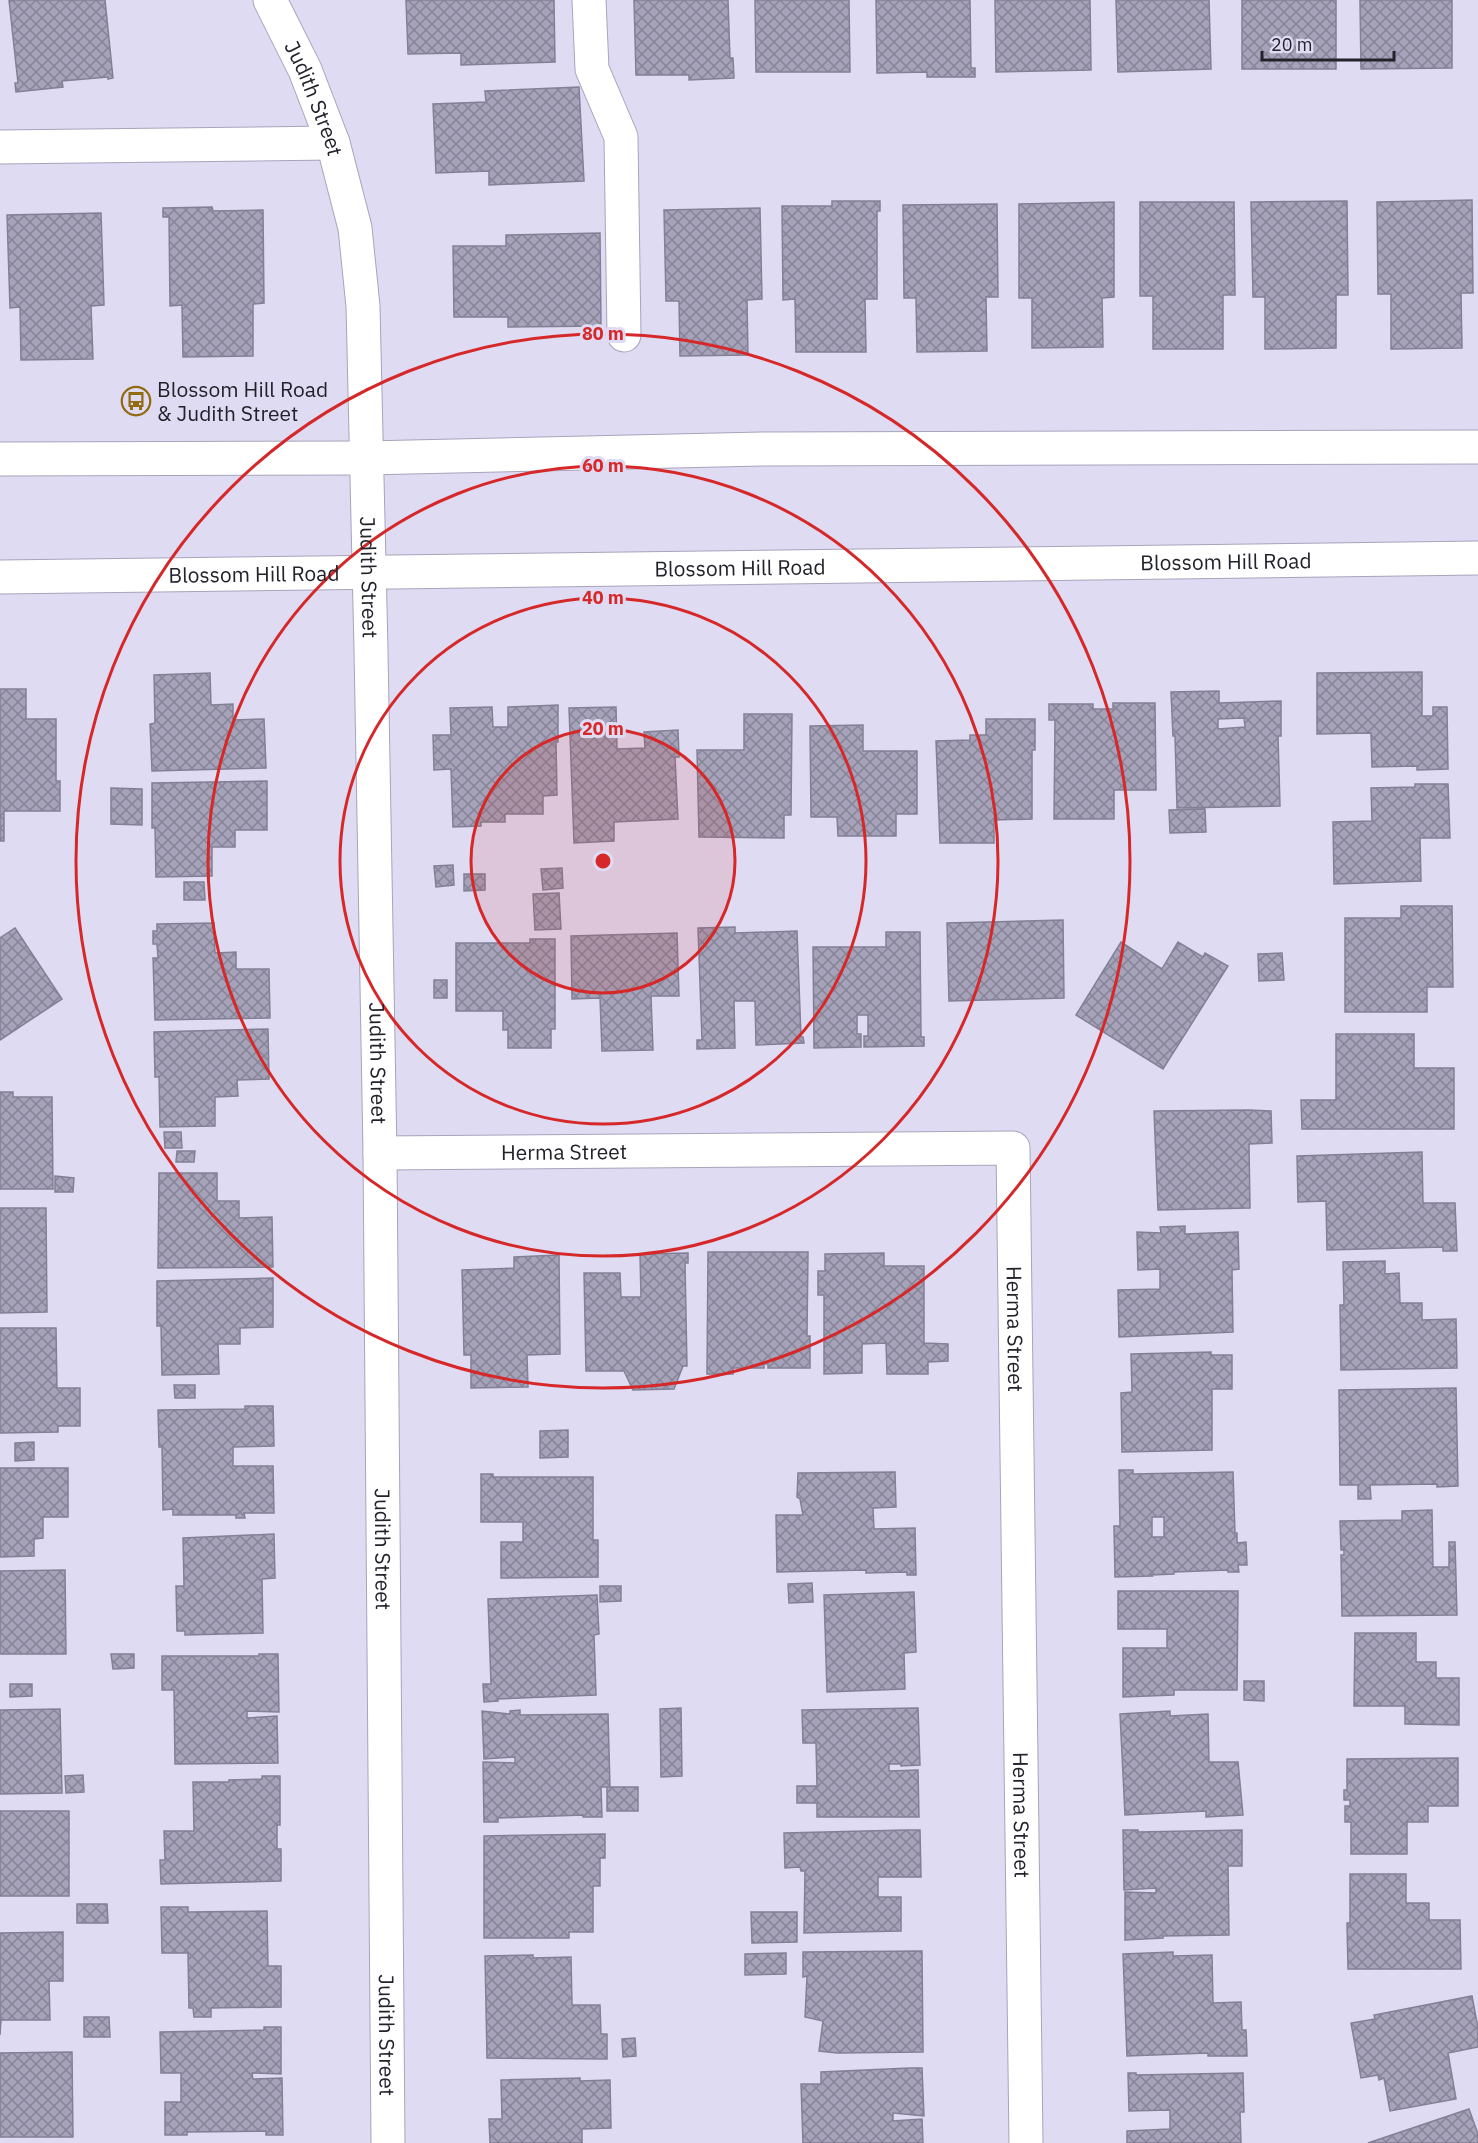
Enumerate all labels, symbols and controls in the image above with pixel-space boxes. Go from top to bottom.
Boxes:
scale bar [1262,24,1394,62]
text: 20 m [1271,33,1313,56]
street label: Judith Street [278,36,350,159]
text: 80 m [582,322,624,345]
place label: Blossom Hill Road & Judith Street [157,375,328,427]
bus stop icon: Blossom Hill Road & Judith Street [120,385,152,417]
text: 60 m [582,454,624,477]
street label: Judith Street [354,516,385,639]
street label: Blossom Hill Road [1140,546,1312,576]
street label: Blossom Hill Road [654,552,826,583]
street label: Blossom Hill Road [168,559,340,589]
text: 40 m [582,586,624,609]
text: 20 m [582,717,624,740]
centre of rings [593,851,613,871]
street label: Judith Street [363,1002,393,1124]
street label: Herma Street [501,1137,627,1166]
street label: Herma Street [1001,1266,1030,1392]
street label: Judith Street [369,1488,398,1610]
street label: Herma Street [1007,1752,1037,1878]
street label: Judith Street [373,1974,402,2096]

